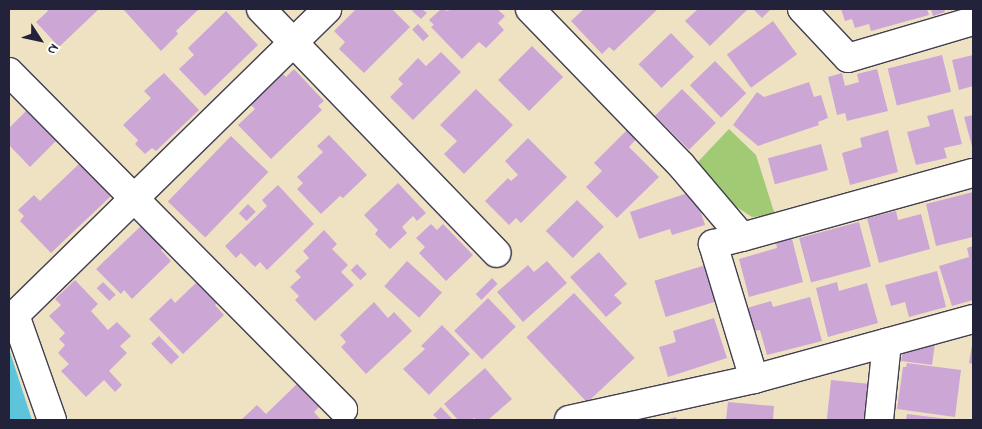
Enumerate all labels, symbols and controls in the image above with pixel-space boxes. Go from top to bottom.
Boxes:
north arrow [15,15,65,65]
text: N [41,39,64,59]

